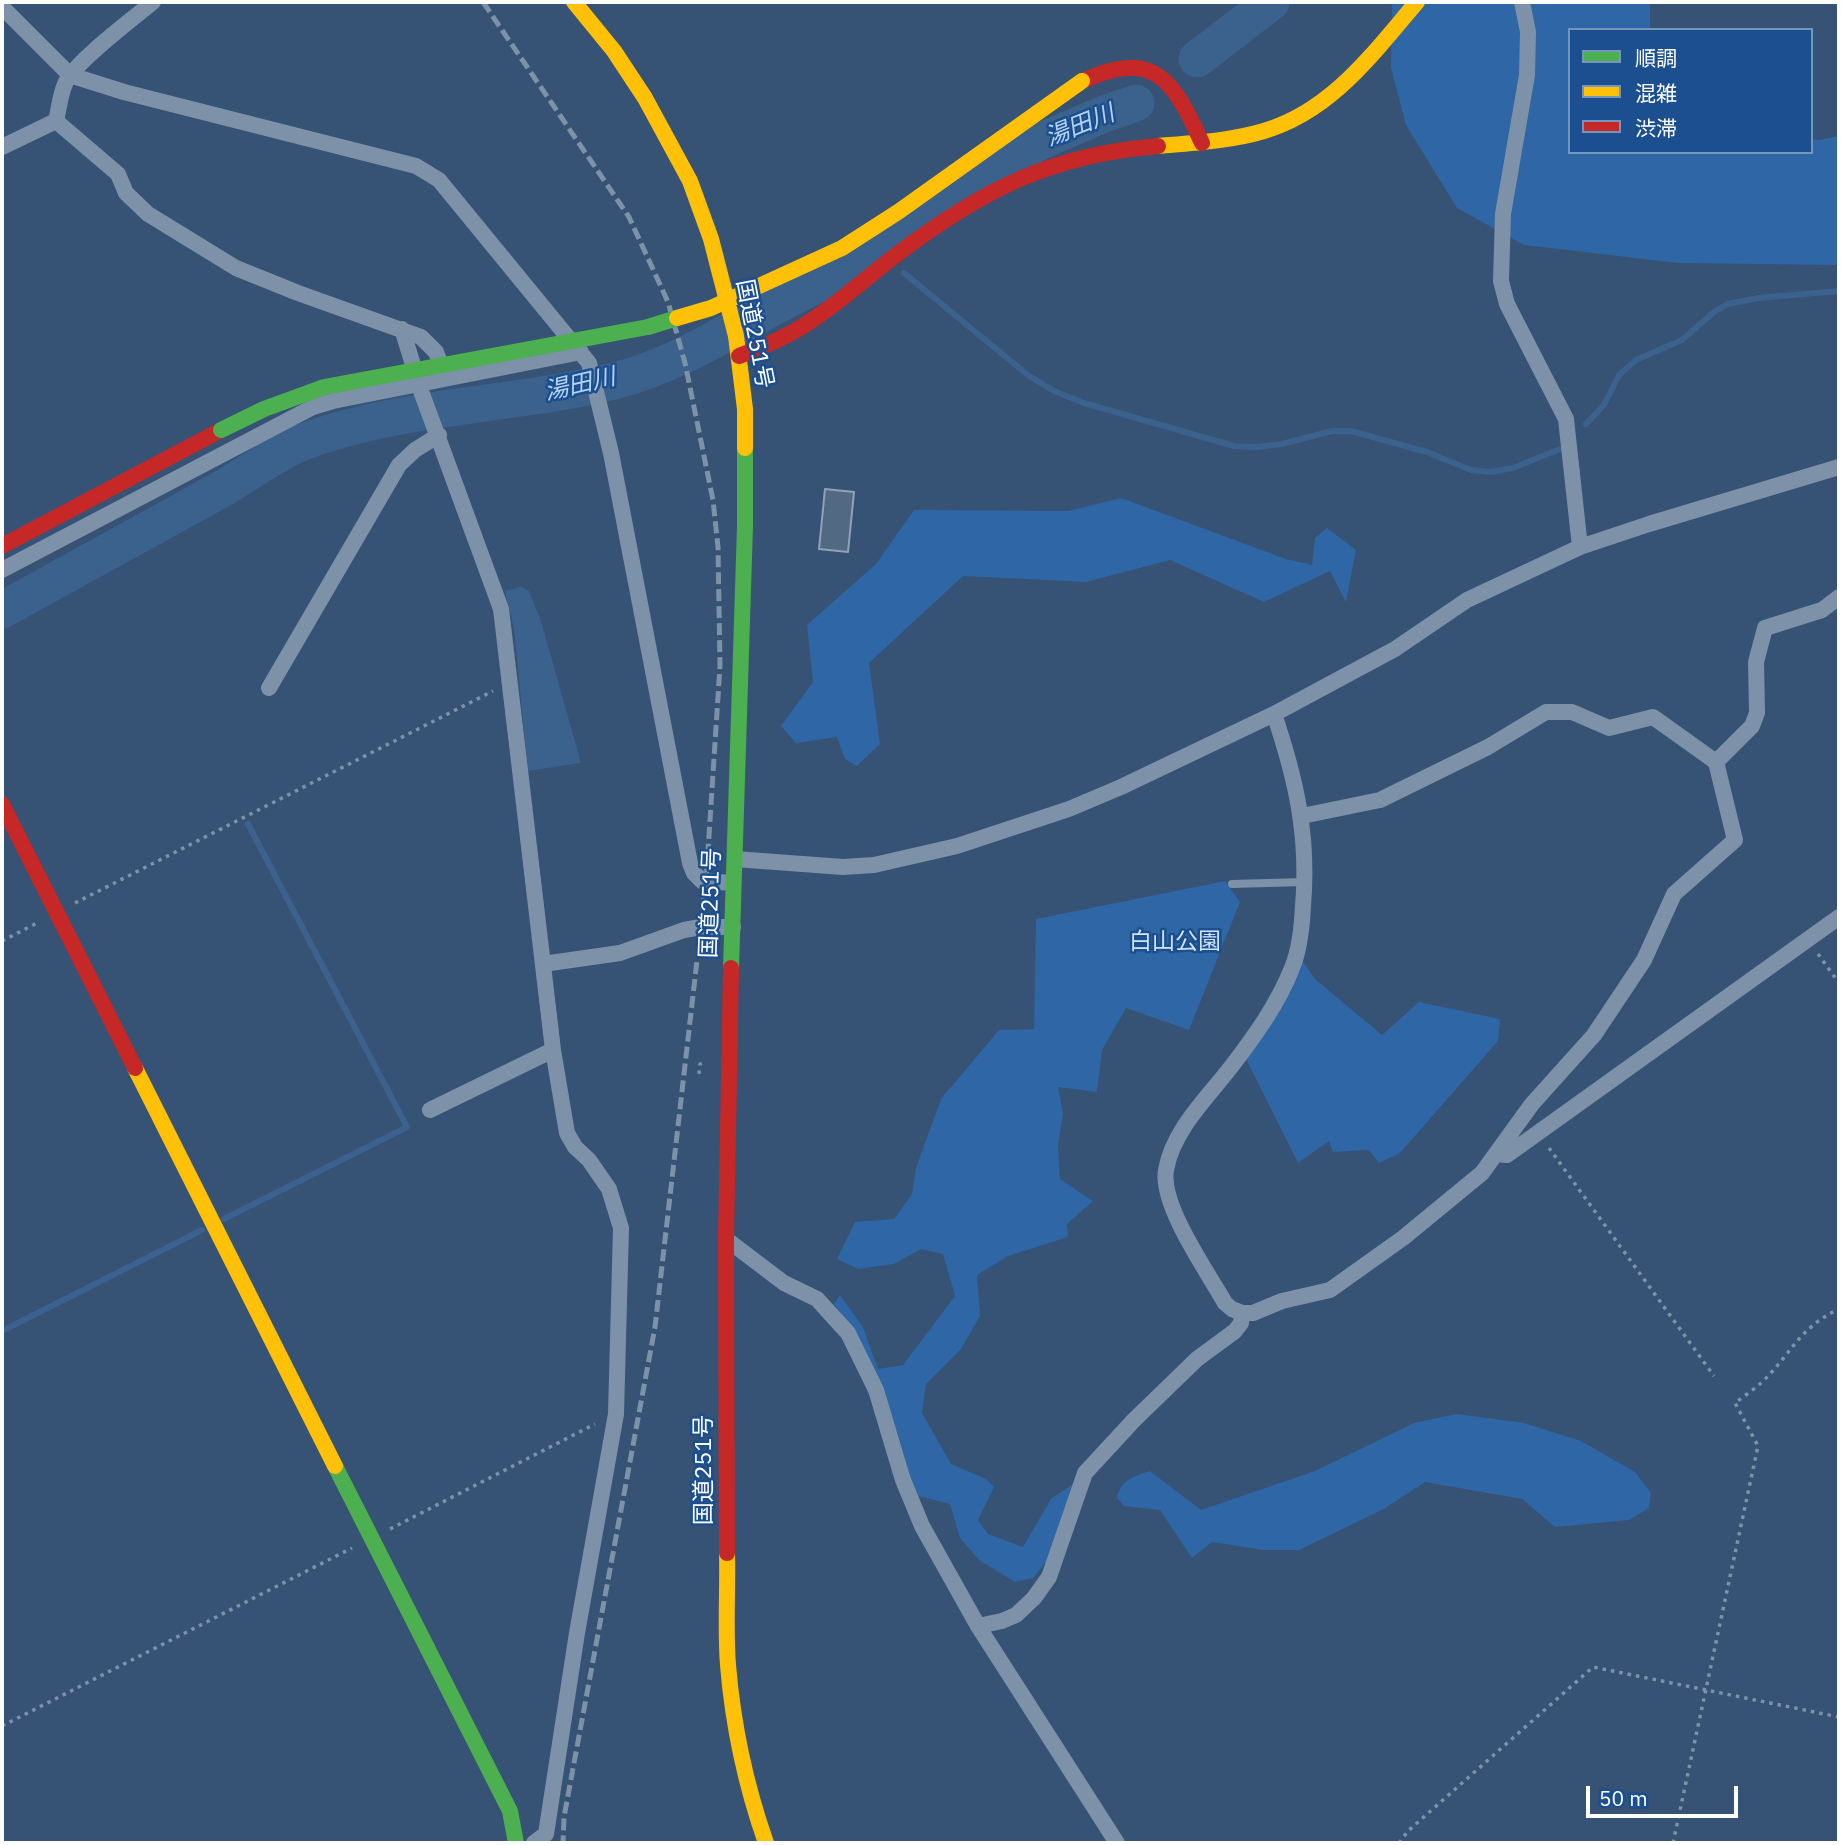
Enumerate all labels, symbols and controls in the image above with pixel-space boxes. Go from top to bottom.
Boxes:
legend [1568,28,1813,154]
text: 順調 [1635,44,1677,72]
text: 混雑 [1635,79,1677,107]
water label: 湯田川 [1041,99,1119,153]
text: 渋滞 [1635,114,1677,142]
street label: 国道251号 [730,277,778,391]
water label: 湯田川 [542,363,618,407]
street label: 国道251号 [695,847,727,959]
park label: 白山公園 [1129,928,1221,956]
street label: 国道251号 [690,1415,718,1525]
scale bar [1589,1772,1741,1816]
text: 50 m [1599,1784,1648,1812]

